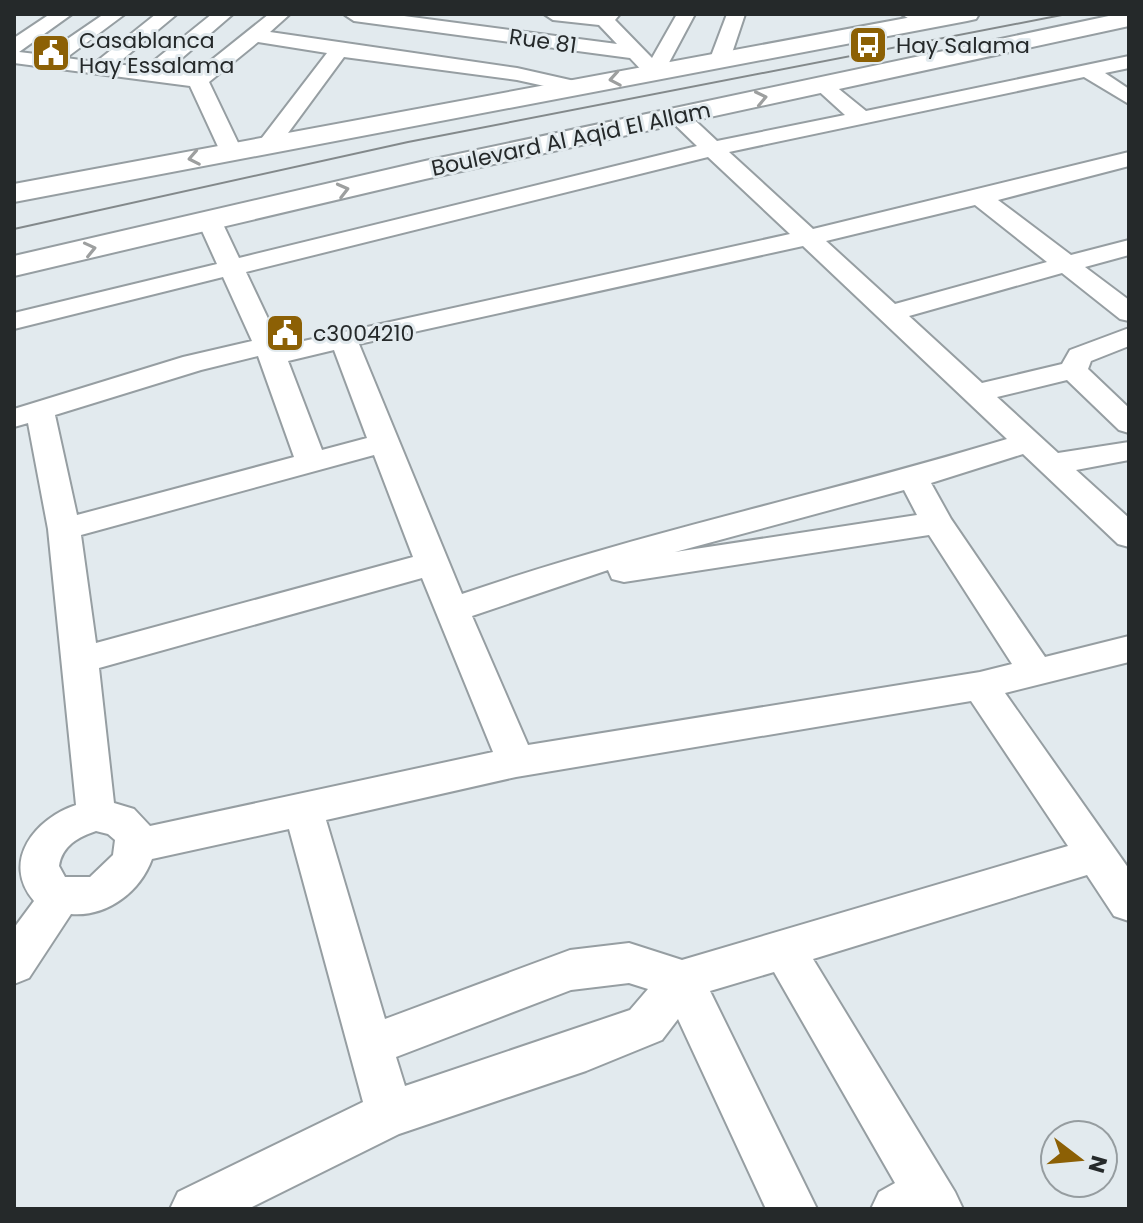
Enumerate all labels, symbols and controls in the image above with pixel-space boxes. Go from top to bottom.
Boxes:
street label: Rue 81 [507,21,579,61]
bus stop icon: Hay Salama [847,24,889,66]
place label: Casablanca Hay Essalama [79,25,234,81]
place label: Hay Salama [896,30,1030,61]
public building icon: Casablanca Hay Essalama [30,32,72,74]
one-way arrow [608,69,622,86]
one-way arrow [754,90,768,107]
street label: Boulevard Al Aqid El Allam [429,94,713,184]
one-way arrow [188,149,202,166]
one-way arrow [336,182,350,199]
one-way arrow [83,241,96,258]
public building icon: c3004210 [264,312,306,354]
place label: c3004210 [313,318,414,349]
north arrow [1039,1119,1119,1199]
text: N [1081,1152,1115,1177]

